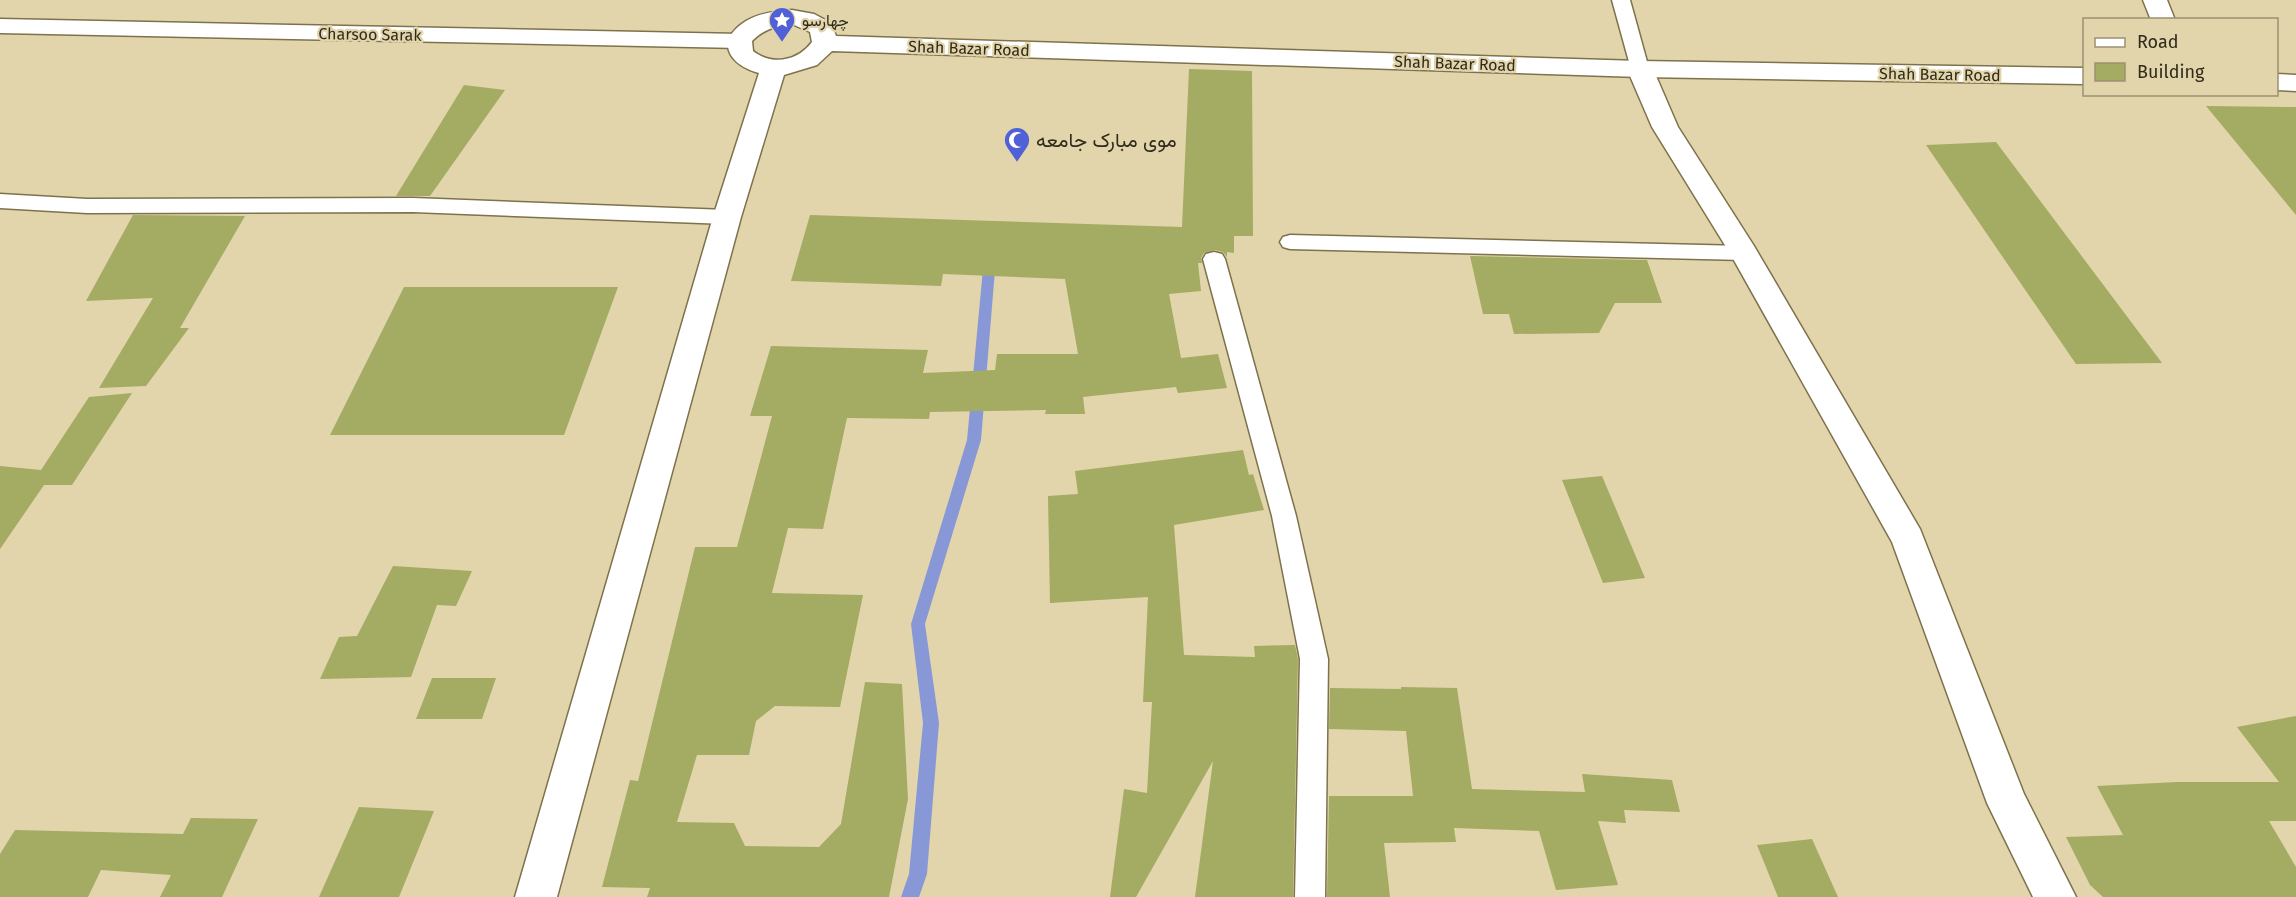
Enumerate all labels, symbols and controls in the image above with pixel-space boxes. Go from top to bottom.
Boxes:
place icon: چهارسو [767,5,797,43]
place label: چهارسو [802,11,849,32]
legend [2083,18,2278,96]
street label: Charsoo Sarak [318,24,423,45]
text: Road [2137,31,2179,53]
street label: Shah Bazar Road [908,37,1030,60]
street label: Shah Bazar Road [1394,52,1516,75]
text: Building [2137,61,2205,83]
street label: Shah Bazar Road [1879,64,2001,85]
mosque icon: موی مبارک جامعه [1002,125,1032,163]
place label: موی مبارک جامعه [1036,128,1177,153]

